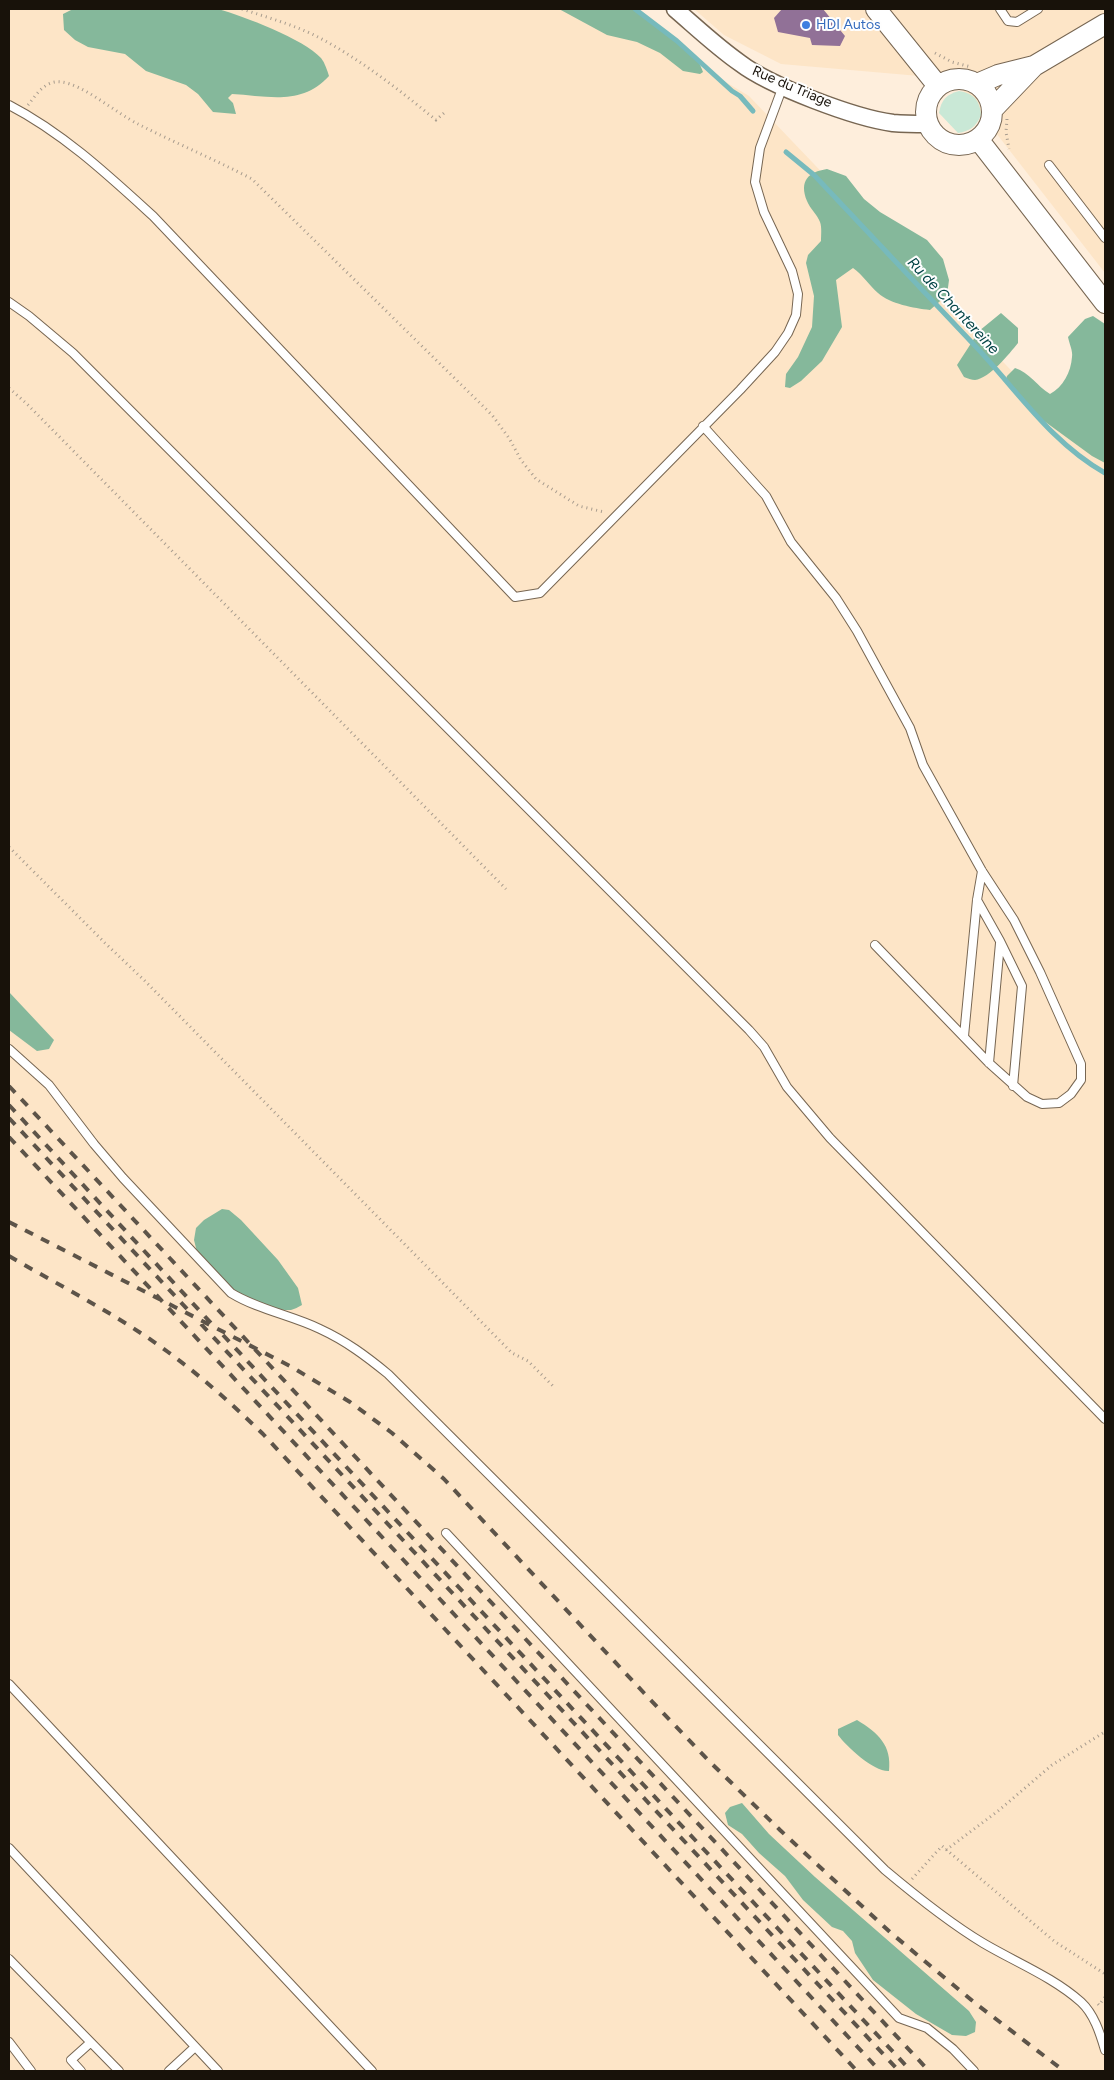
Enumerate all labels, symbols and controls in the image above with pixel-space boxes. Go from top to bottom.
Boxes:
place label: HDI Autos [816,17,881,33]
marker: HDI Autos [800,19,812,31]
street label: Rue du Triage [750,63,834,111]
water label: Ru de Chantereine [903,254,1003,358]

